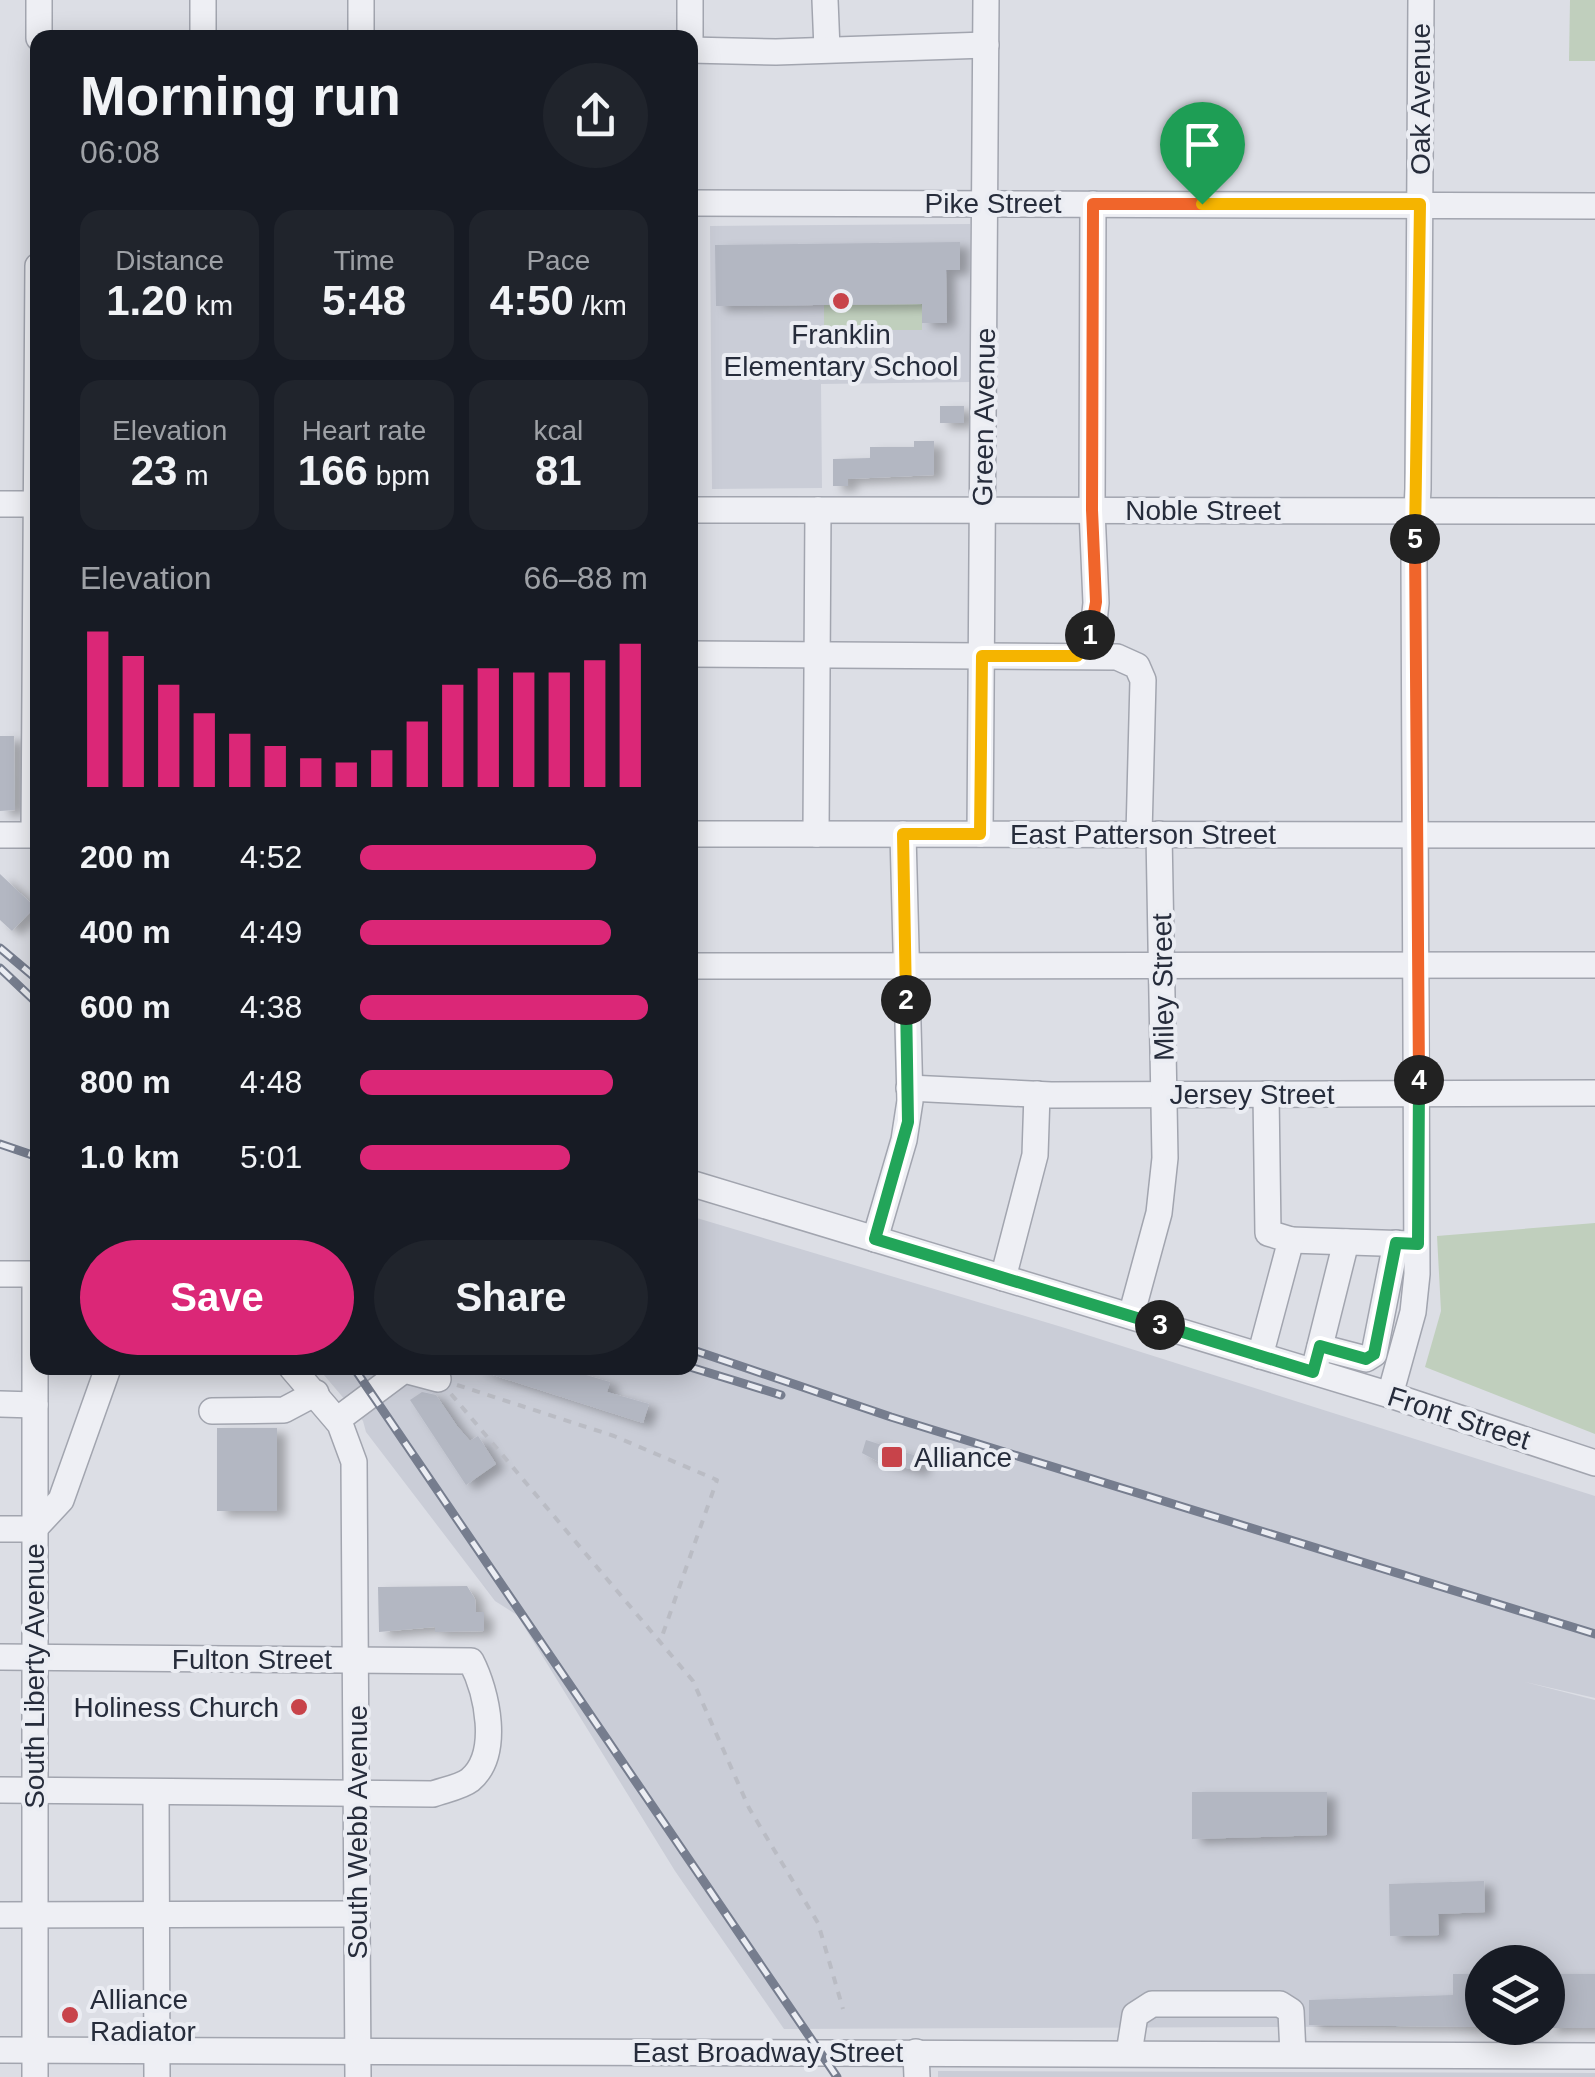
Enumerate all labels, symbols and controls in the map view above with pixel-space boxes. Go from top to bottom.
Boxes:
street label: Oak Avenue [1405,23,1436,175]
button: share [543,63,648,168]
text: Morning run [80,65,401,127]
pin [1160,102,1245,205]
icon: arrive [1175,117,1230,172]
text: 06:08 [80,134,160,170]
street label: Pike Street [925,188,1062,219]
text: Distance [115,245,224,276]
text: Time [333,245,395,276]
text: Pace [526,245,590,276]
text: 1.20 [106,277,188,324]
text: 5:48 [322,277,406,324]
text: 4:50 [490,277,574,324]
text: km [188,290,233,321]
text: /km [574,290,627,321]
marker: Franklin Elementary School [830,290,852,312]
place label: Franklin Elementary School [723,319,959,382]
street label: Green Avenue [967,327,1001,507]
text: Elevation [112,415,227,446]
text: Heart rate [302,415,426,446]
text: kcal [533,415,583,446]
text: 23 [131,447,177,494]
text: 166 [298,447,368,494]
text: 81 [535,447,582,494]
text: m [177,460,209,491]
text: bpm [368,460,430,491]
street label: Noble Street [1125,495,1281,526]
pin: 5 [1390,514,1440,564]
text: 5 [1407,523,1423,554]
text: Elevation [80,560,212,596]
text: 66–88 m [523,560,648,596]
pin: 1 [1065,610,1115,660]
text: 1 [1082,619,1098,650]
street label: East Patterson Street [1010,819,1276,850]
text: 200 m [80,839,171,875]
text: 4:52 [240,839,302,875]
street label: Miley Street [1146,913,1180,1061]
text: 400 m [80,914,171,950]
text: 4:49 [240,914,302,950]
pin: 2 [881,975,931,1025]
text: 2 [898,984,914,1015]
text: 600 m [80,989,171,1025]
text: 4:38 [240,989,302,1025]
pin: 4 [1394,1055,1444,1105]
text: 800 m [80,1064,171,1100]
text: 4:48 [240,1064,302,1100]
text: 4 [1411,1064,1427,1095]
street label: Jersey Street [1170,1079,1335,1110]
text: 1.0 km [80,1139,180,1175]
text: 5:01 [240,1139,302,1175]
button: Save [80,1240,354,1355]
button: Share [374,1240,648,1355]
pin: 3 [1135,1300,1185,1350]
text: 3 [1152,1309,1168,1340]
street label: Front Street [1384,1380,1534,1456]
place label: Alliance [914,1442,1012,1473]
marker: Alliance [879,1444,905,1470]
street label: South Liberty Avenue [19,1543,50,1809]
street label: Fulton Street [172,1644,332,1675]
place label: Holiness Church [74,1692,279,1723]
marker: Holiness Church [288,1696,310,1718]
street label: South Webb Avenue [342,1705,373,1959]
map controls [1465,1945,1565,2045]
button: layers [1465,1945,1565,2045]
place label: Alliance Radiator [90,1984,196,2047]
marker: Alliance Radiator [59,2004,81,2026]
street label: East Broadway Street [633,2037,904,2068]

